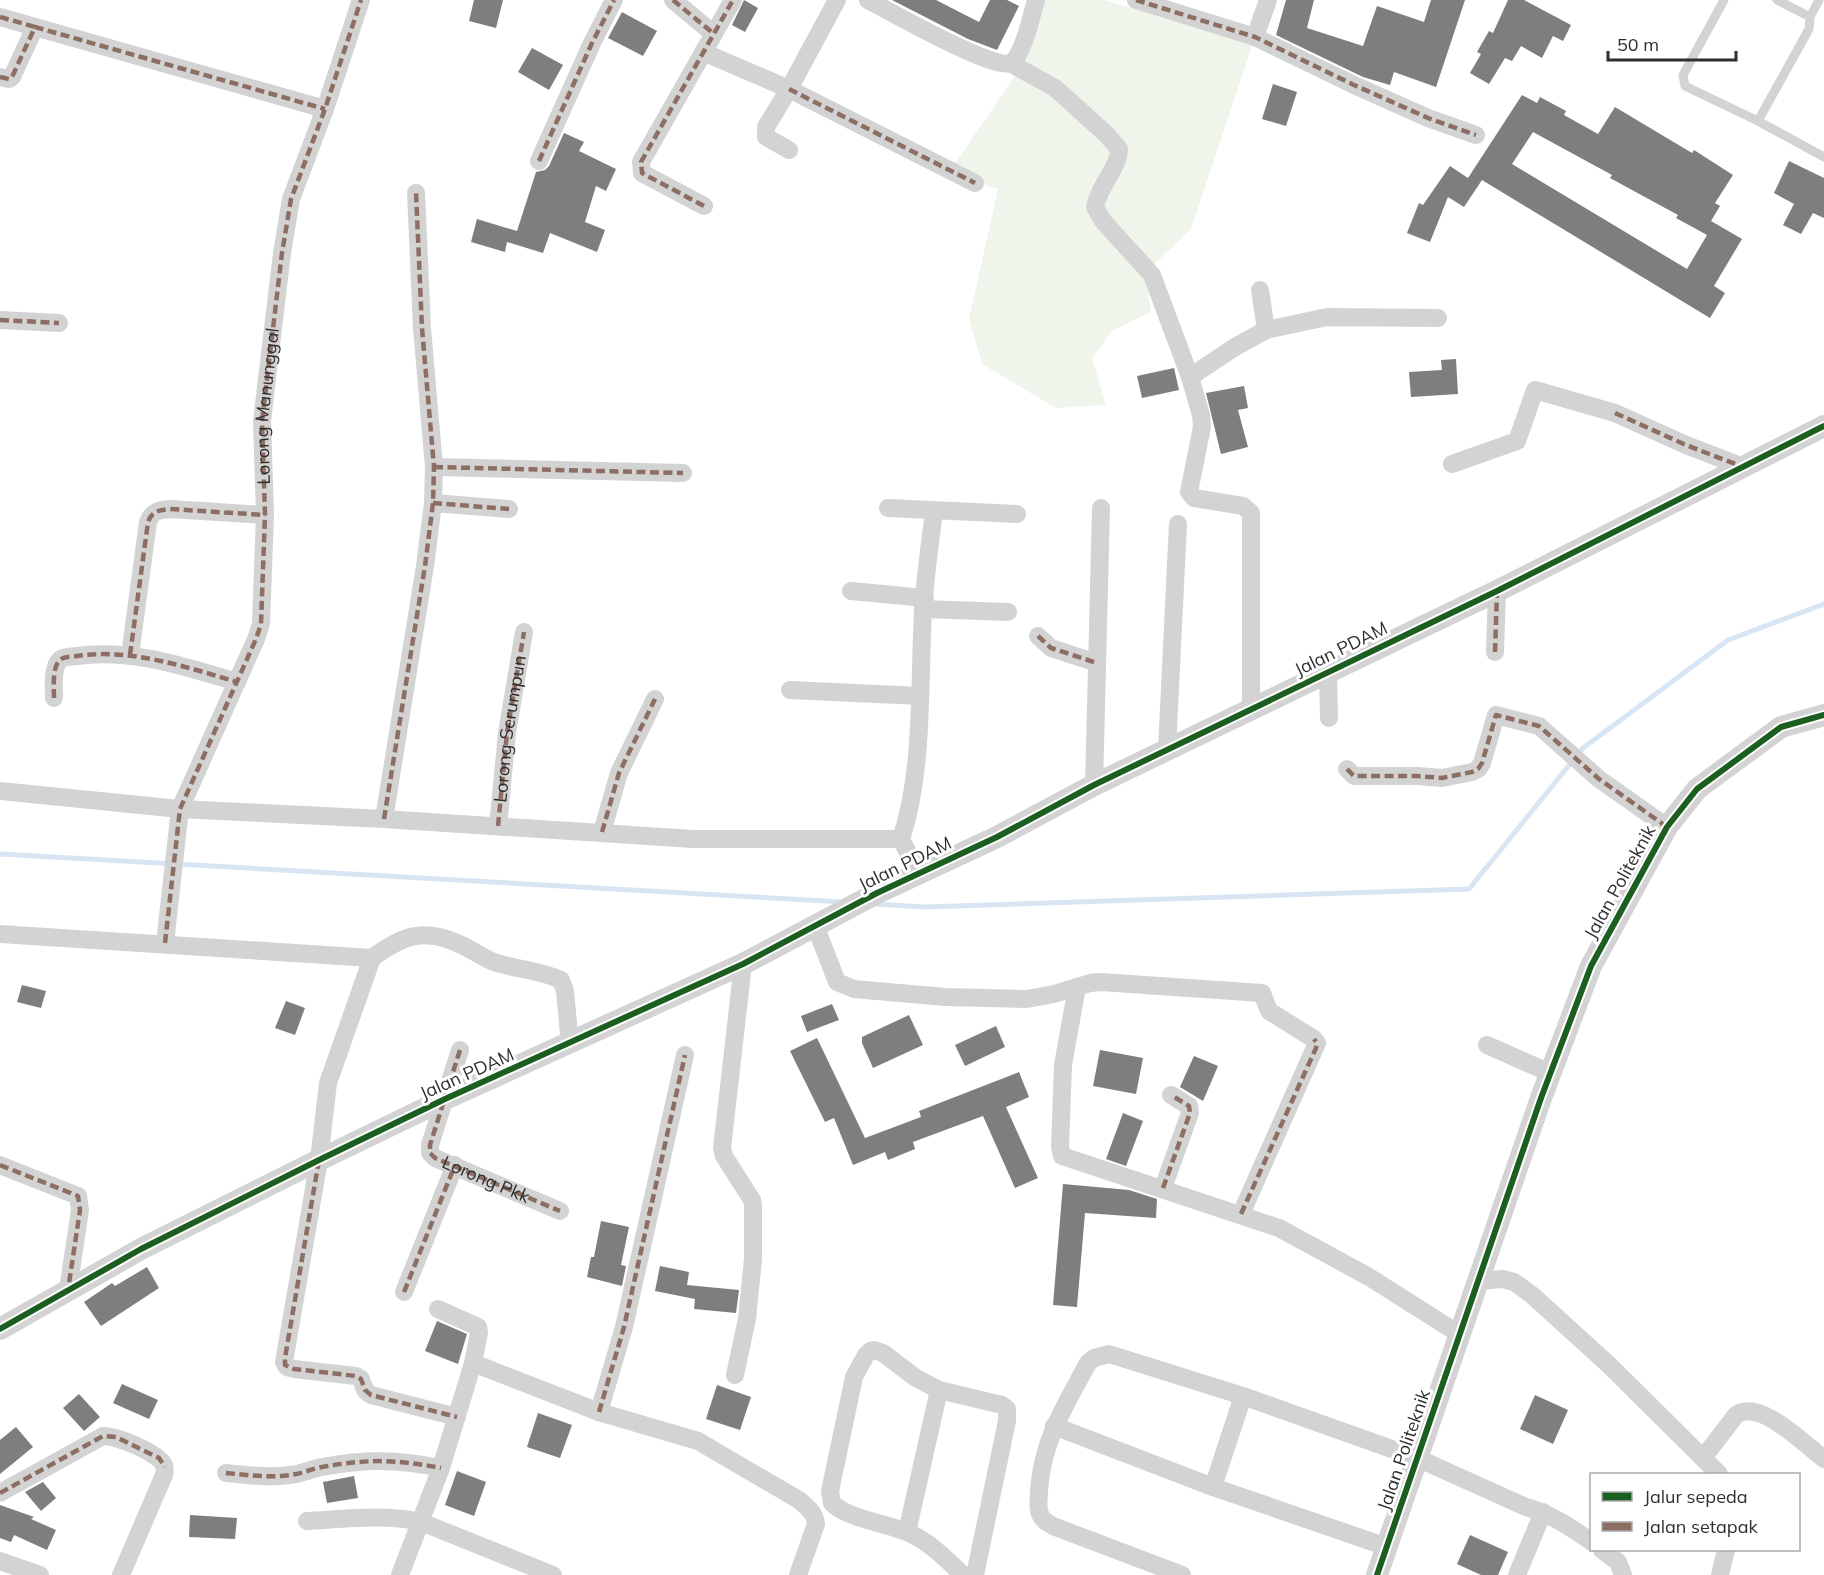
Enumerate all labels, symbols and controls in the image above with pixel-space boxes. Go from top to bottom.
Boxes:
scale bar [1608,24,1736,62]
text: 50 m [1617,33,1659,56]
street label: Lorong Manunggal [250,326,284,485]
street label: Jalan PDAM [1290,616,1391,681]
street label: Lorong Serumpun [488,653,531,803]
street label: Jalan Politeknik [1579,820,1661,943]
street label: Jalan PDAM [854,831,955,896]
street label: Jalan PDAM [416,1043,517,1105]
street label: Lorong Pkk [439,1150,534,1208]
street label: Jalan Politeknik [1372,1386,1435,1513]
legend [1590,1473,1800,1551]
text: Jalur sepeda [1644,1485,1748,1508]
text: Jalan setapak [1644,1515,1758,1538]

